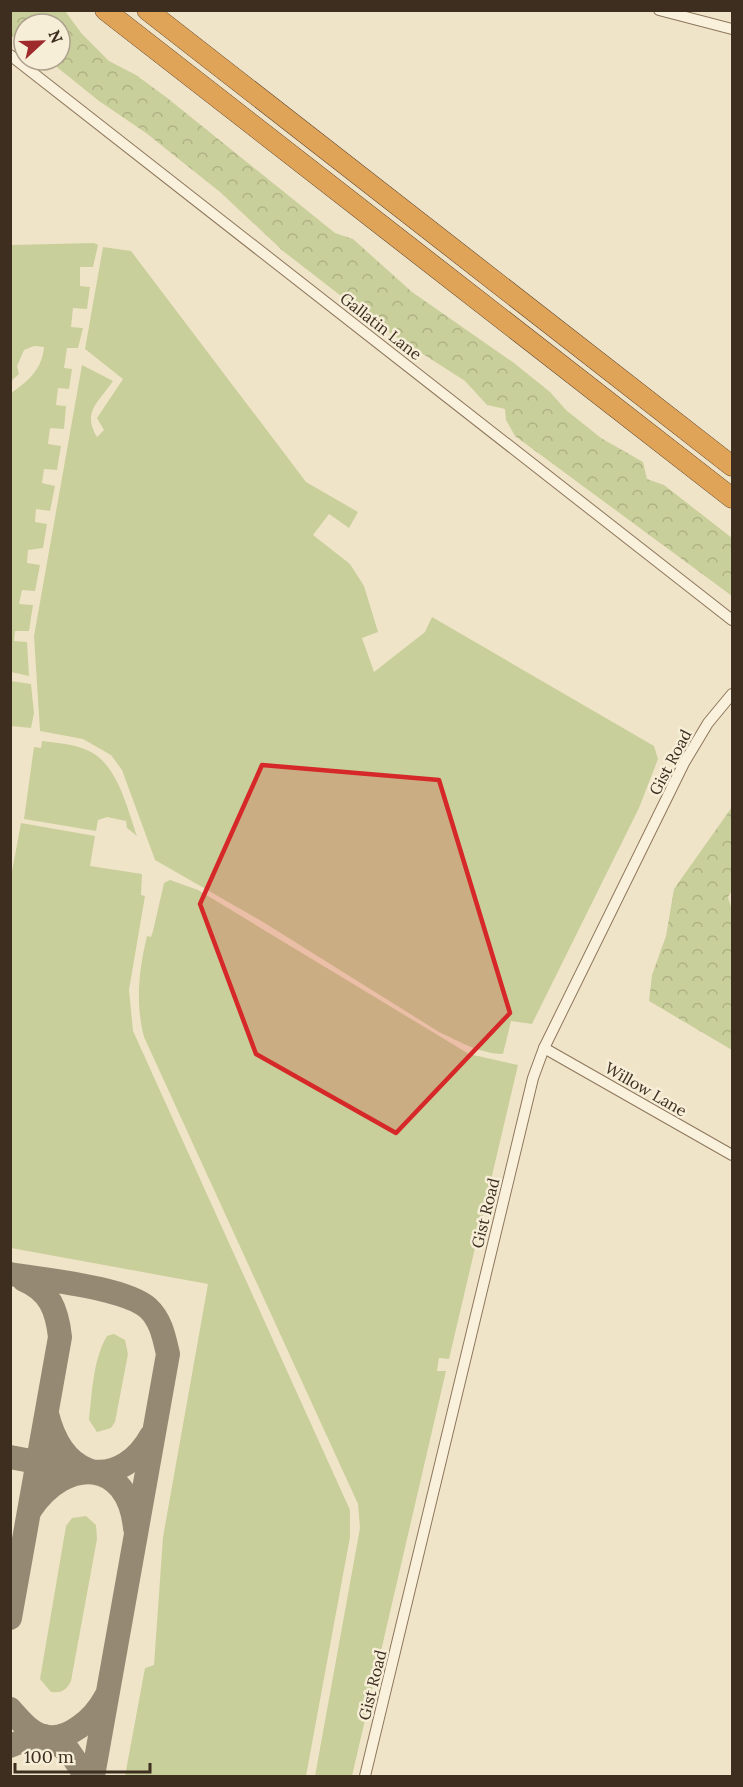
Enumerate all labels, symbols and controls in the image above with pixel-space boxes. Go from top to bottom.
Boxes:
north arrow [12,12,72,72]
text: N [44,27,67,46]
street label: Gallatin Lane [336,288,426,364]
street label: Gist Road [644,725,696,798]
street label: Willow Lane [601,1058,691,1121]
street label: Gist Road [467,1175,503,1250]
street label: Gist Road [354,1647,390,1722]
scale bar [15,1736,150,1774]
text: 100 m [24,1745,74,1768]

